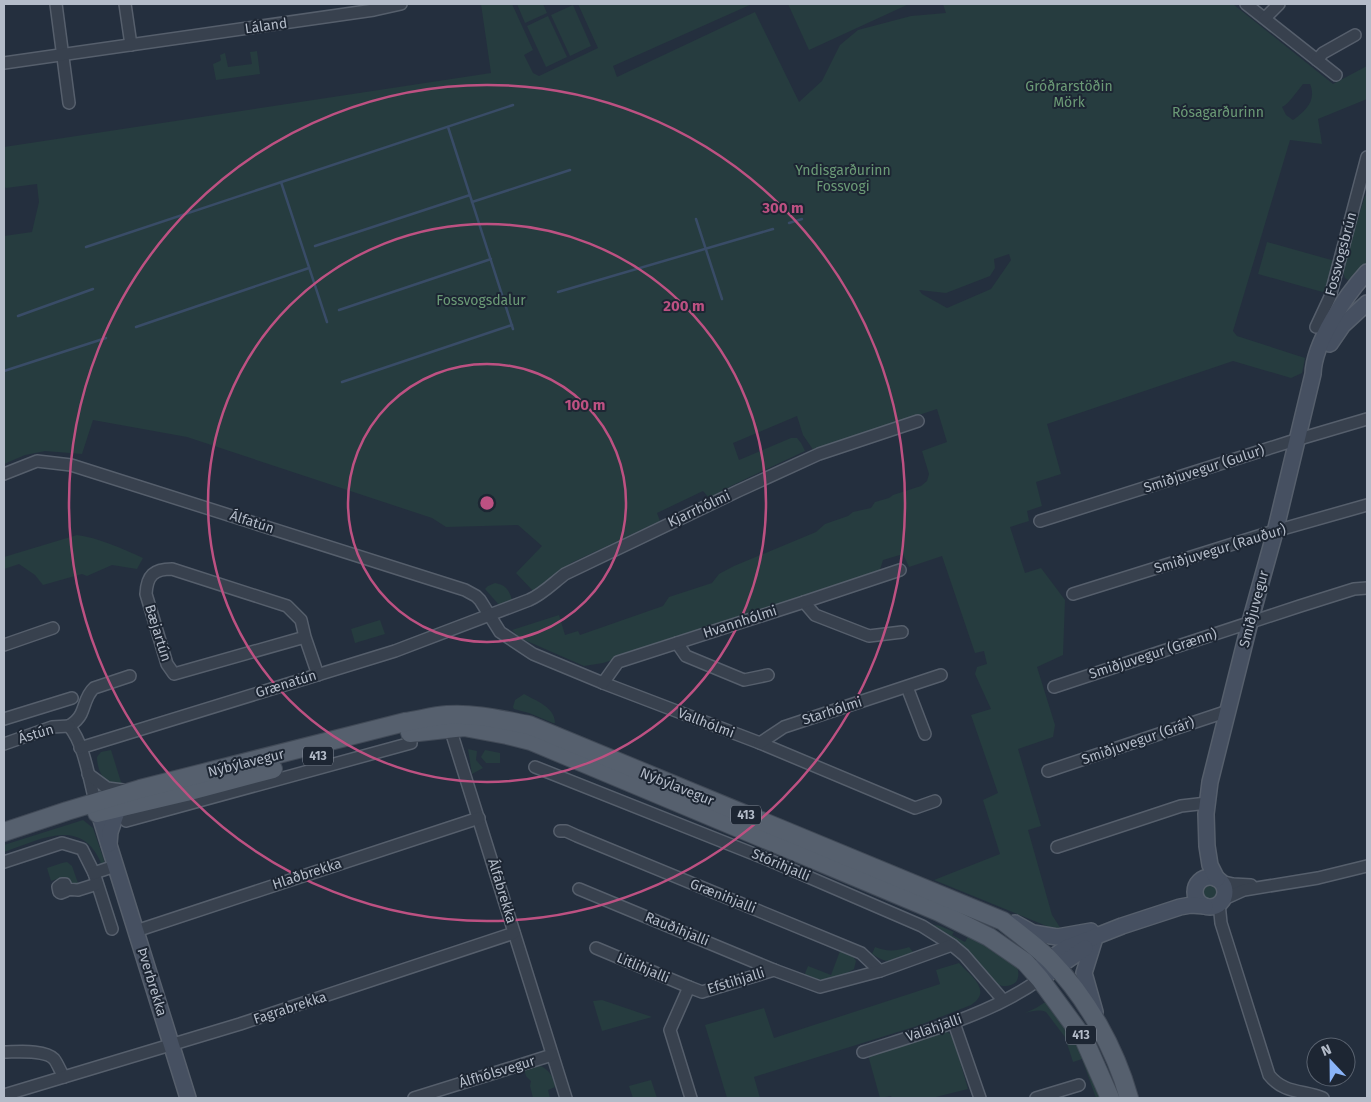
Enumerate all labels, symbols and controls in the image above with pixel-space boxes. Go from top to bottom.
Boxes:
street label: Láland [244,15,288,37]
park label: Gróðrarstöðin Mörk [1025,78,1113,111]
park label: Rósagarðurinn [1172,104,1264,121]
park label: Yndisgarðurinn Fossvogi [795,162,891,195]
text: 300 m [761,199,804,217]
street label: Fossvogsbrún [1322,210,1360,298]
park label: Fossvogsdalur [436,292,526,309]
text: 200 m [663,297,705,315]
text: 100 m [565,396,605,414]
street label: Smiðjuvegur (Gulur) [1141,441,1267,497]
street label: Kjarrhólmi [665,487,733,531]
centre of rings [478,494,496,512]
street label: Álfatún [228,506,277,537]
street label: Smiðjuvegur (Rauður) [1152,521,1288,577]
street label: Smiðjuvegur [1236,568,1273,649]
street label: Bæjartún [141,602,175,664]
street label: Hvannhólmi [701,602,779,642]
street label: Smiðjuvegur (Grænn) [1087,625,1219,683]
street label: Grænatún [253,667,319,701]
street label: Starhólmi [800,693,864,729]
street label: Vallhólmi [675,704,737,742]
street label: Smiðjuvegur (Grár) [1079,714,1197,768]
street label: Ástún [16,720,56,747]
street label: Nýbýlavegur [206,745,287,781]
road number: 413 [303,746,333,766]
street label: Nýbýlavegur [638,764,717,810]
road number: 413 [731,806,761,824]
street label: Stórihjalli [749,845,813,885]
street label: Hlaðbrekka [270,855,344,893]
street label: Álfabrekka [484,856,521,925]
street label: Grænihjalli [688,875,758,917]
street label: Rauðihjalli [642,908,712,950]
street label: Þverbrekka [134,946,170,1018]
street label: Litlihjalli [614,949,672,987]
street label: Efstihjalli [705,964,767,998]
street label: Fagrabrekka [251,988,329,1028]
street label: Valahjalli [904,1011,964,1045]
road number: 413 [1066,1026,1096,1044]
north arrow [1306,1037,1356,1087]
text: N [1319,1041,1334,1060]
street label: Álfhólsvegur [457,1051,538,1092]

